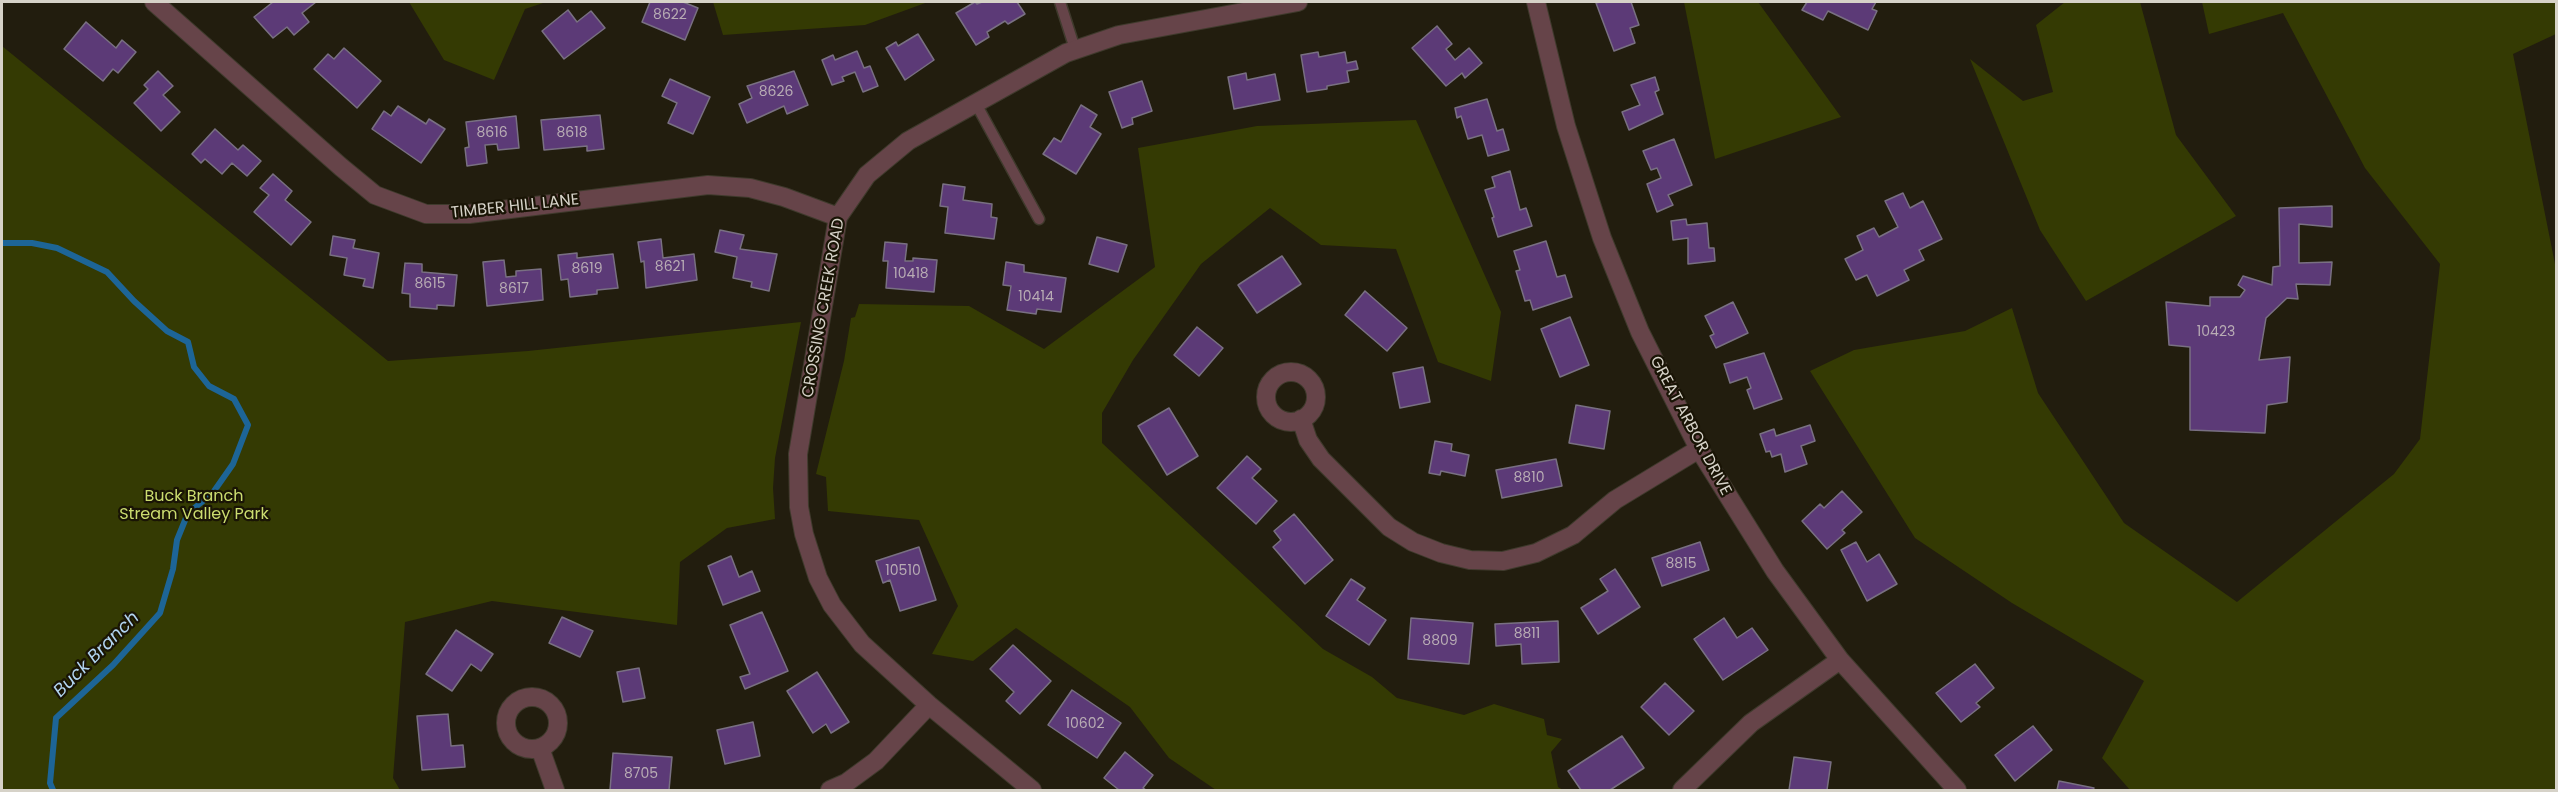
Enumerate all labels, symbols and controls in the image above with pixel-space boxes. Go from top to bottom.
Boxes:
house number: 8622 [653,7,687,23]
house number: 8626 [759,84,793,100]
house number: 8616 [476,125,508,141]
house number: 8618 [556,125,588,141]
street label: TIMBER HILL LANE [450,191,580,223]
street label: CROSSING CREEK ROAD [799,217,849,399]
house number: 8621 [655,259,685,275]
house number: 8619 [571,261,603,277]
house number: 10418 [893,266,929,282]
house number: 8615 [415,276,445,292]
house number: 8617 [499,281,529,297]
house number: 10414 [1018,289,1054,305]
house number: 10423 [2197,324,2235,340]
street label: GREAT ARBOR DRIVE [1645,353,1735,499]
house number: 8810 [1514,470,1544,486]
park label: Buck Branch Stream Valley Park [119,487,269,525]
house number: 8815 [1666,556,1696,572]
house number: 10510 [885,563,921,579]
water label: Buck Branch [50,608,144,702]
house number: 8811 [1514,626,1540,642]
house number: 8809 [1422,633,1458,649]
house number: 10602 [1065,716,1105,732]
house number: 8705 [624,766,658,782]

